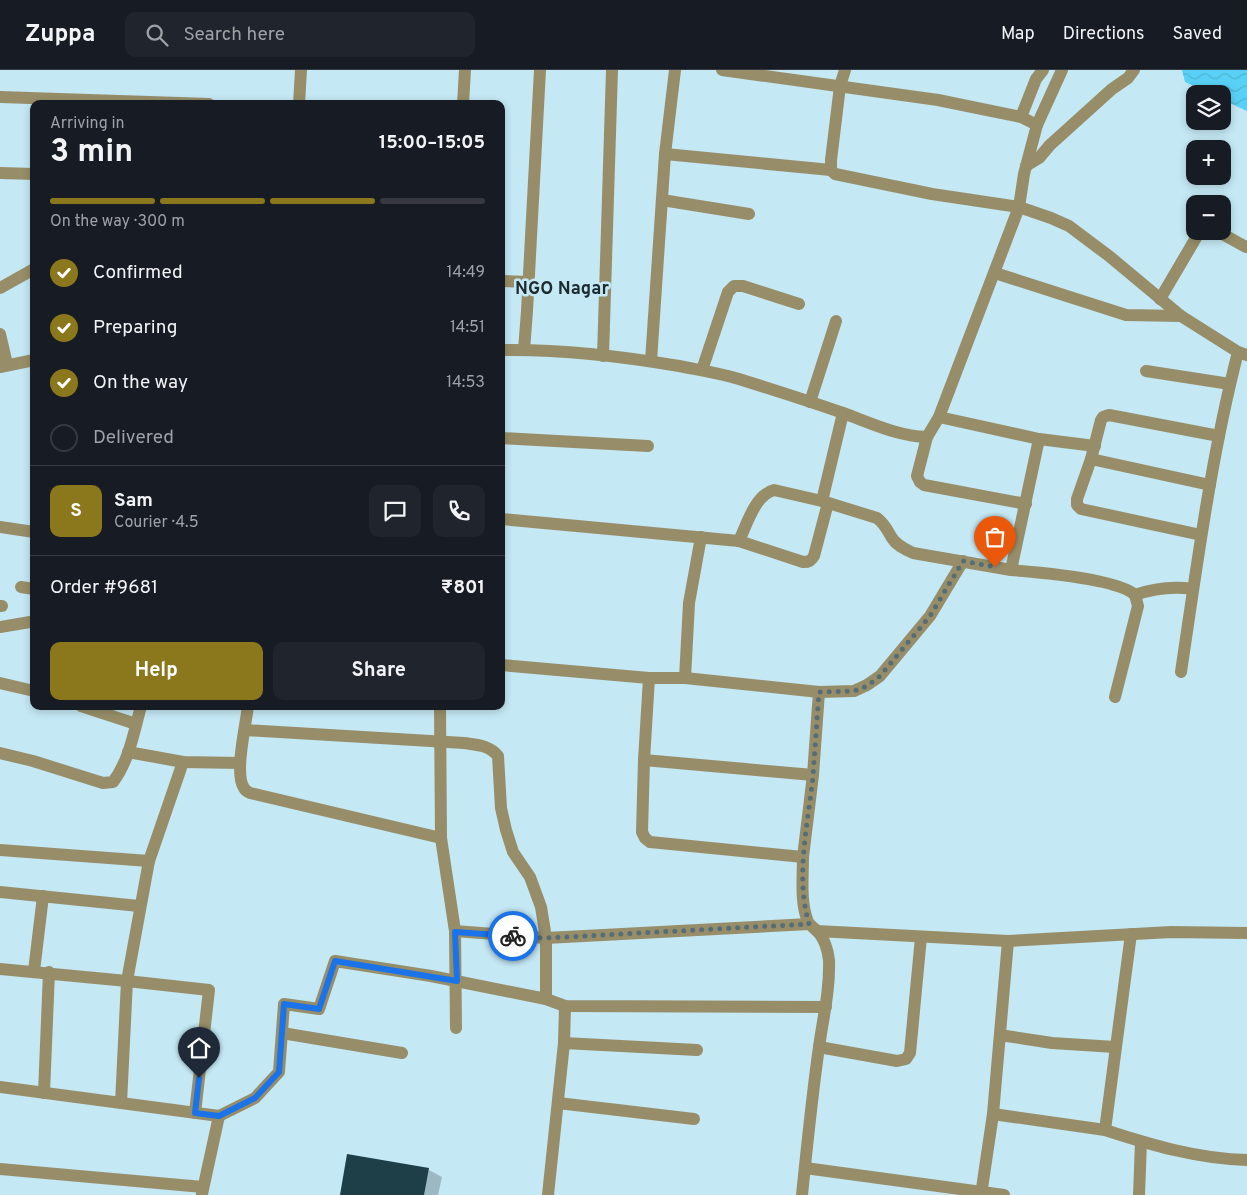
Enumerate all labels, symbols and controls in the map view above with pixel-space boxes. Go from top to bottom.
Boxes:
search box [125,12,475,57]
text: Zuppa [25,20,95,50]
icon: search [143,21,171,49]
text: Search here [183,23,285,47]
text: Map [1001,23,1035,46]
text: Directions [1063,23,1145,46]
text: Saved [1173,23,1222,46]
map controls [1186,85,1231,240]
button: layers [1186,85,1231,130]
text: Arriving in [50,114,125,134]
text: 15:00–15:05 [379,131,485,155]
text: 3 min [50,133,133,173]
button: + [1186,140,1231,185]
button: − [1186,195,1231,240]
text: On the way · 300 m [50,212,185,232]
icon: check [50,259,78,287]
text: Confirmed [93,261,183,285]
text: 14:49 [447,263,485,283]
district label: NGO Nagar [515,278,609,301]
icon: check [50,314,78,342]
text: Preparing [93,316,177,340]
text: 14:51 [450,318,485,338]
icon: check [50,369,78,397]
text: On the way [93,371,188,395]
text: 14:53 [446,373,485,393]
text: Delivered [93,426,174,450]
button: chat [369,485,421,537]
button: phone [433,485,485,537]
text: Sam [114,489,153,513]
text: S [70,499,82,523]
text: Courier · 4.5 [114,513,199,533]
pin [974,516,1016,567]
icon: bag [981,523,1009,551]
text: Order #9681 [50,576,158,600]
text: ₹801 [441,576,485,600]
button: Help [50,642,263,700]
button: Share [273,642,485,700]
courier [488,911,538,961]
icon: bike [499,922,527,950]
pin [178,1027,220,1078]
icon: home [185,1034,213,1062]

